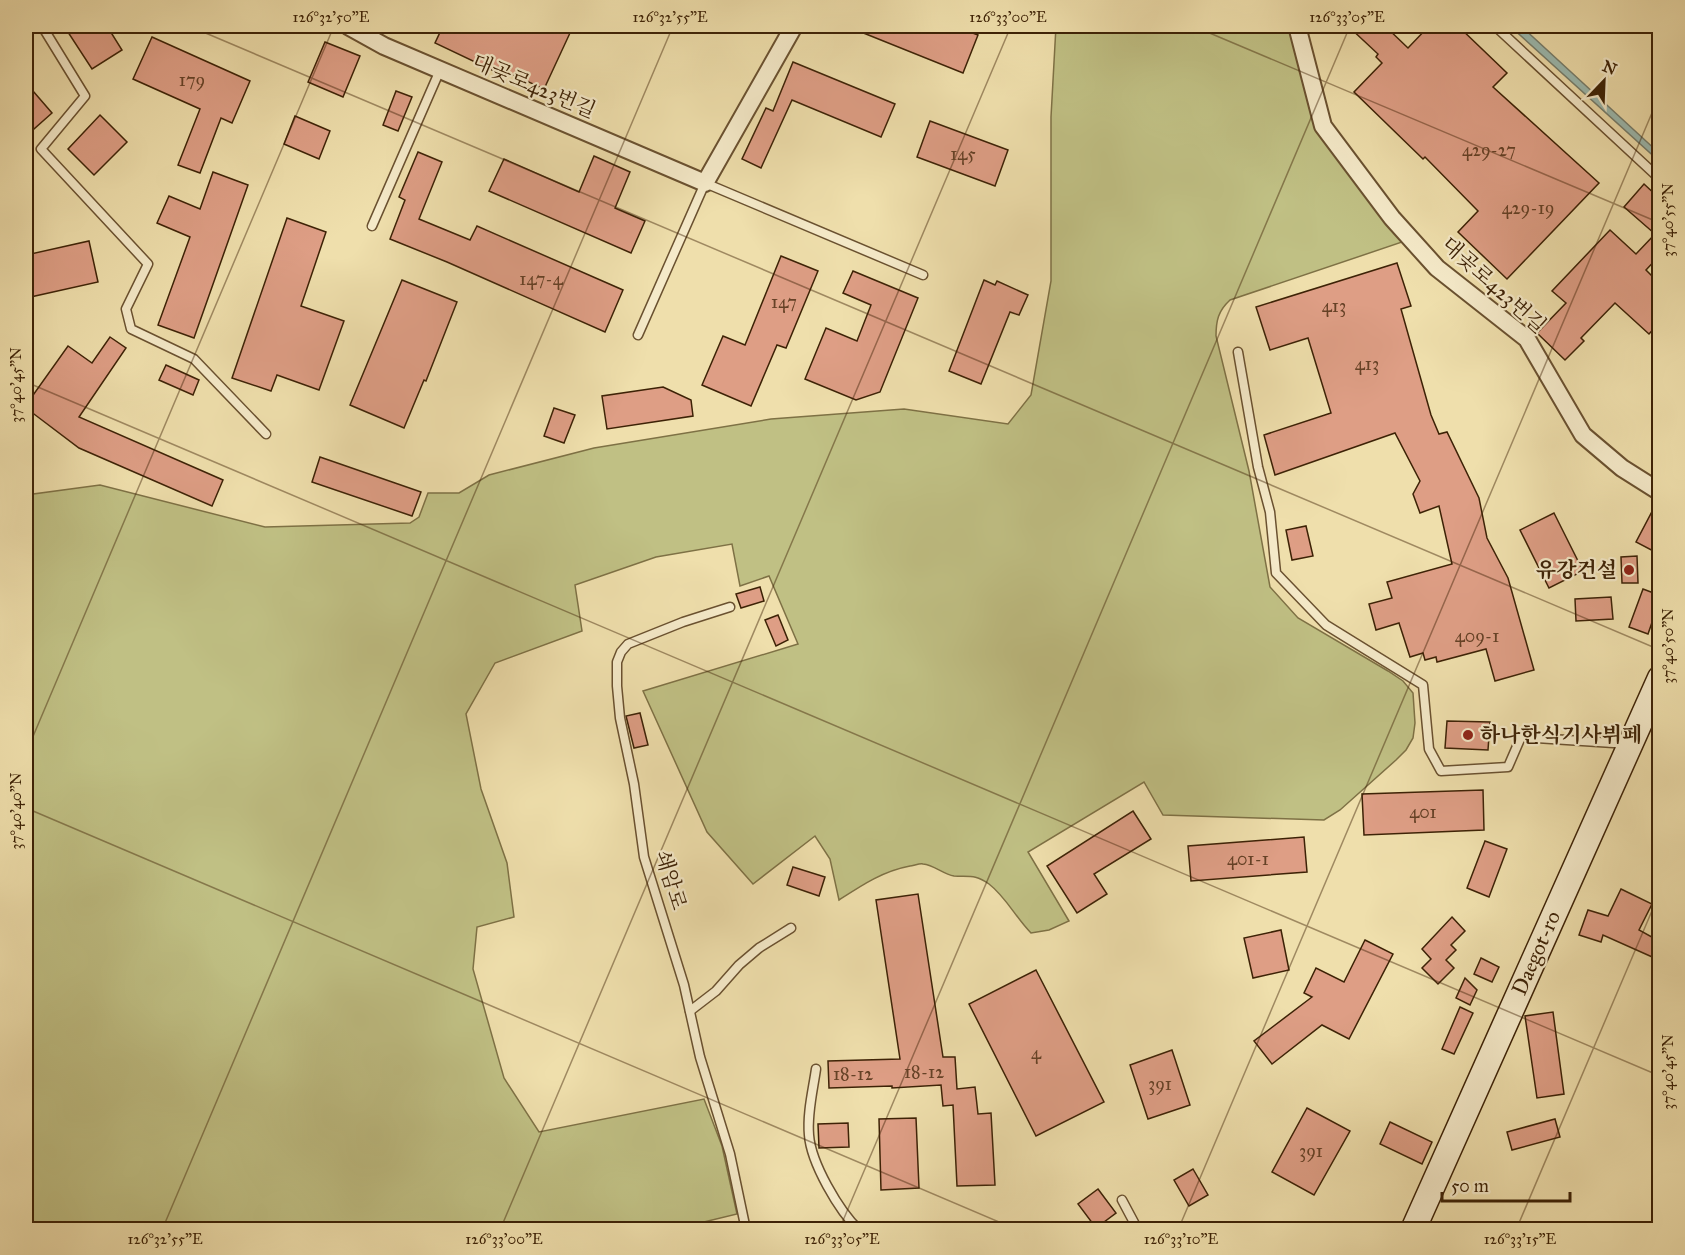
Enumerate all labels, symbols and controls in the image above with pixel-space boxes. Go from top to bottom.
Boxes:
text: 126°32'50"E [292,8,370,26]
text: 126°32'55"E [632,8,708,26]
text: 126°33'00"E [969,8,1047,26]
text: 126°33'05"E [1309,8,1385,26]
street label: 대곶로423번길 [468,48,600,124]
north arrow [1574,51,1634,111]
text: N [1600,56,1620,79]
house number: 179 [179,69,205,91]
house number: 429-27 [1462,139,1516,161]
house number: 145 [950,143,976,165]
text: 37°40'55"N [1659,183,1677,257]
house number: 429-19 [1502,197,1554,219]
street label: 대곶로423번길 [1436,231,1552,339]
house number: 147-4 [519,268,564,290]
house number: 147 [771,291,797,313]
house number: 413 [1322,295,1346,317]
text: 37°40'45"N [7,347,25,423]
house number: 413 [1355,353,1379,375]
place label: 유강건설 [1536,557,1617,583]
marker: 유강건설 [1622,563,1636,577]
text: 37°40'50"N [1659,608,1677,684]
house number: 409-1 [1455,625,1499,647]
place label: 하나한식기사뷔페 [1480,722,1642,748]
marker: 하나한식기사뷔페 [1461,728,1475,742]
text: 37°40'40"N [7,772,25,850]
house number: 401 [1409,801,1437,823]
street label: 쇄암로 [650,847,692,913]
house number: 401-1 [1227,848,1269,870]
street label: Daegot-ro [1506,907,1566,999]
text: 37°40'45"N [1659,1034,1677,1110]
house number: 4 [1031,1042,1042,1064]
house number: 18-12 [904,1061,944,1083]
house number: 18-12 [833,1063,873,1085]
house number: 391 [1148,1073,1172,1095]
house number: 391 [1299,1140,1323,1162]
scale bar [1442,1165,1570,1203]
text: 50 m [1451,1175,1489,1197]
text: 126°32'55"E [127,1230,203,1248]
text: 126°33'00"E [465,1230,543,1248]
text: 126°33'05"E [804,1230,880,1248]
text: 126°33'10"E [1144,1230,1219,1248]
text: 126°33'15"E [1484,1230,1557,1248]

